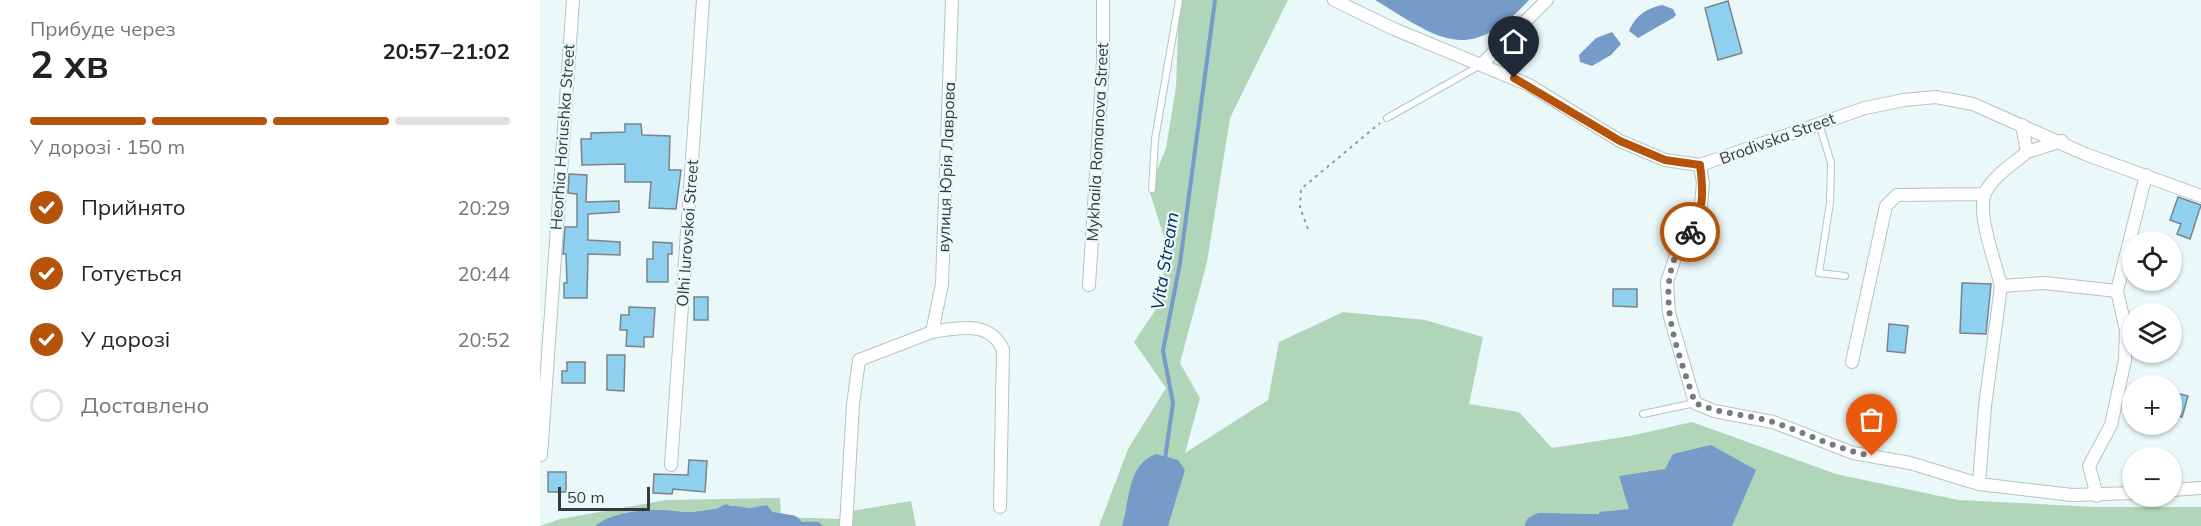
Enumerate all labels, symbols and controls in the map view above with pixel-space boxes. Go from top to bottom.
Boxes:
text: Прибуде через [30,16,176,41]
pin [1488,16,1539,78]
icon: home [1497,25,1530,58]
text: 20:57–21:02 [382,37,510,65]
text: 2 хв [30,39,109,88]
street label: Mykhaila Romanova Street [1082,42,1112,242]
street label: Heorhia Horiushka Street [546,43,579,231]
street label: вулиця Юрія Лаврова [933,81,959,253]
street label: Brodivska Street [1716,108,1838,168]
text: У дорозі · 150 m [30,134,185,159]
street label: Olhi Iurovskoi Street [672,158,702,307]
icon: check [30,191,63,224]
text: Прийнято [81,193,185,221]
text: 20:29 [457,195,510,220]
courier [1660,202,1720,262]
water label: Vita Stream [1145,210,1184,312]
icon: bike [1674,216,1707,249]
map controls [2122,231,2182,507]
button: locate [2122,231,2182,291]
icon: check [30,257,63,290]
text: Готується [81,259,182,287]
text: 20:44 [457,261,510,286]
button: layers [2122,303,2182,363]
icon: check [30,323,63,356]
text: У дорозі [81,325,170,353]
text: 20:52 [457,327,510,352]
button: + [2122,375,2182,435]
text: Доставлено [81,391,209,419]
pin [1846,394,1897,456]
icon: bag [1855,403,1888,436]
button: − [2122,447,2182,507]
scale bar [558,484,650,512]
text: 50 m [567,487,604,507]

